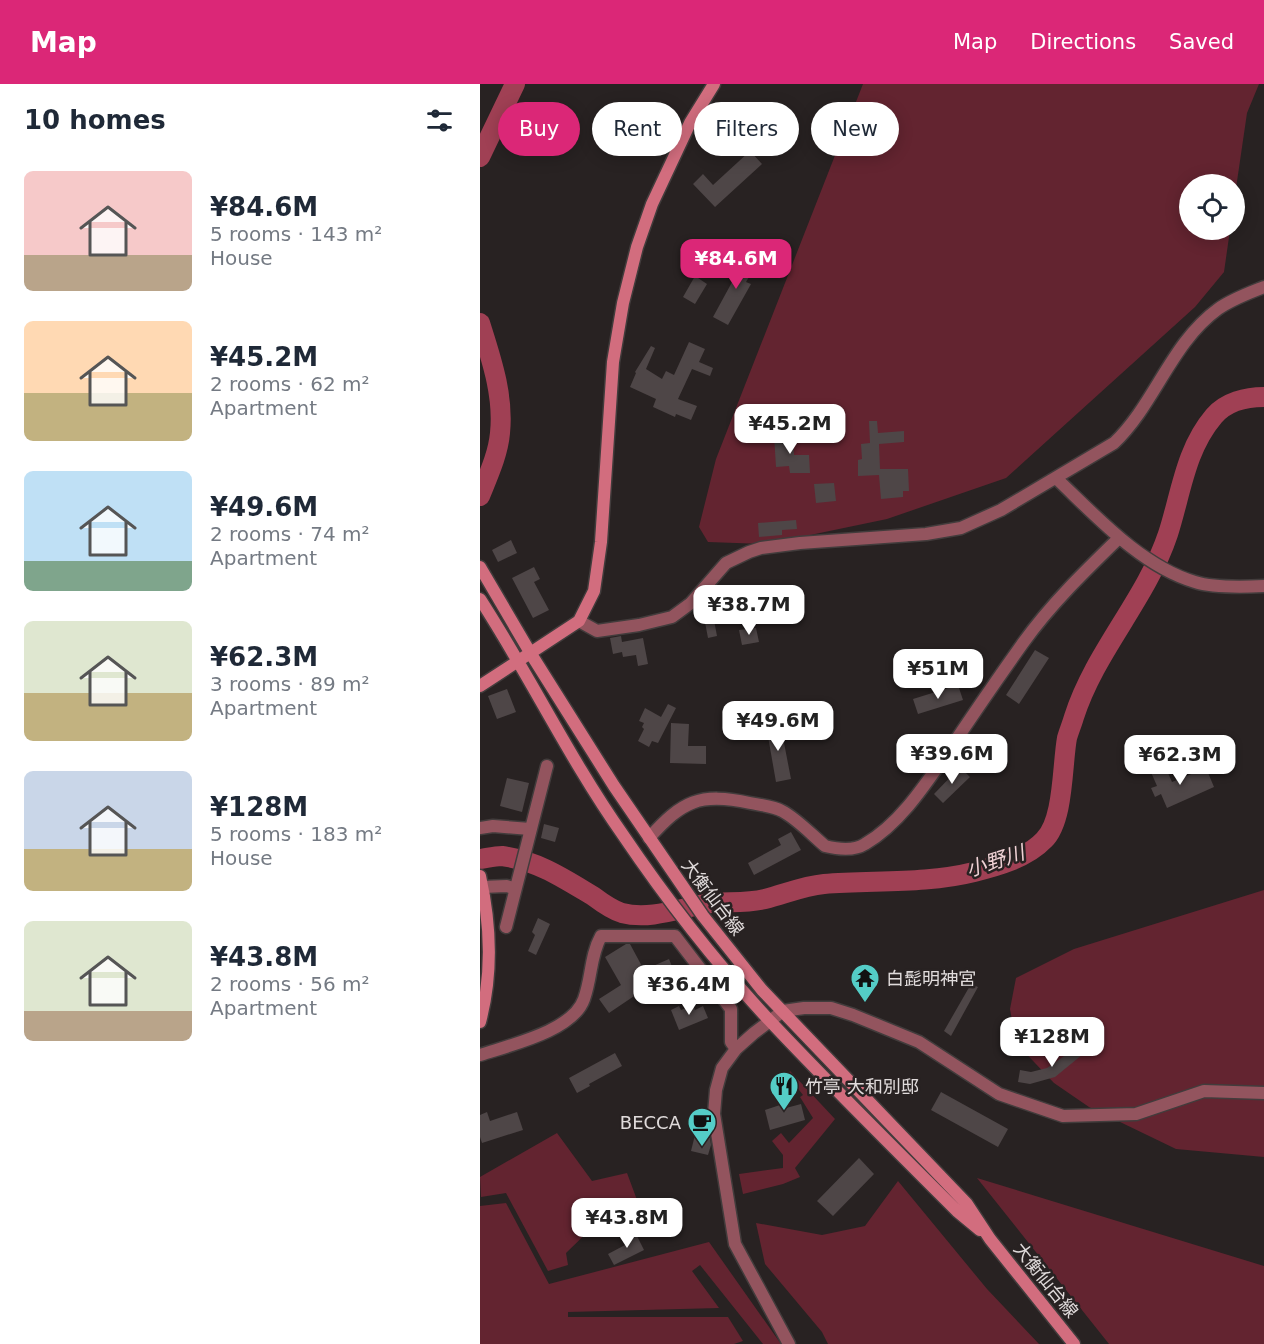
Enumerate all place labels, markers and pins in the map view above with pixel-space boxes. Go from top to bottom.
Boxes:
pin: ¥84.6M [687,239,785,290]
pin: ¥45.2M [741,404,839,455]
pin: ¥38.7M [700,585,798,636]
pin: ¥51M [902,649,974,700]
pin: ¥49.6M [729,701,827,752]
pin: ¥39.6M [903,734,1001,785]
pin: ¥62.3M [1131,735,1229,786]
temple icon: 白髭明神宮 [849,962,881,1004]
pin: ¥36.4M [640,965,738,1016]
place label: 白髭明神宮 [886,968,976,989]
pin: ¥128M [1010,1017,1094,1068]
restaurant icon: 竹亭 大和別邸 [768,1070,800,1112]
place label: 竹亭 大和別邸 [805,1076,919,1097]
cafe icon: BECCA [686,1106,718,1148]
place label: BECCA [620,1112,682,1133]
pin: ¥43.8M [578,1198,676,1249]

